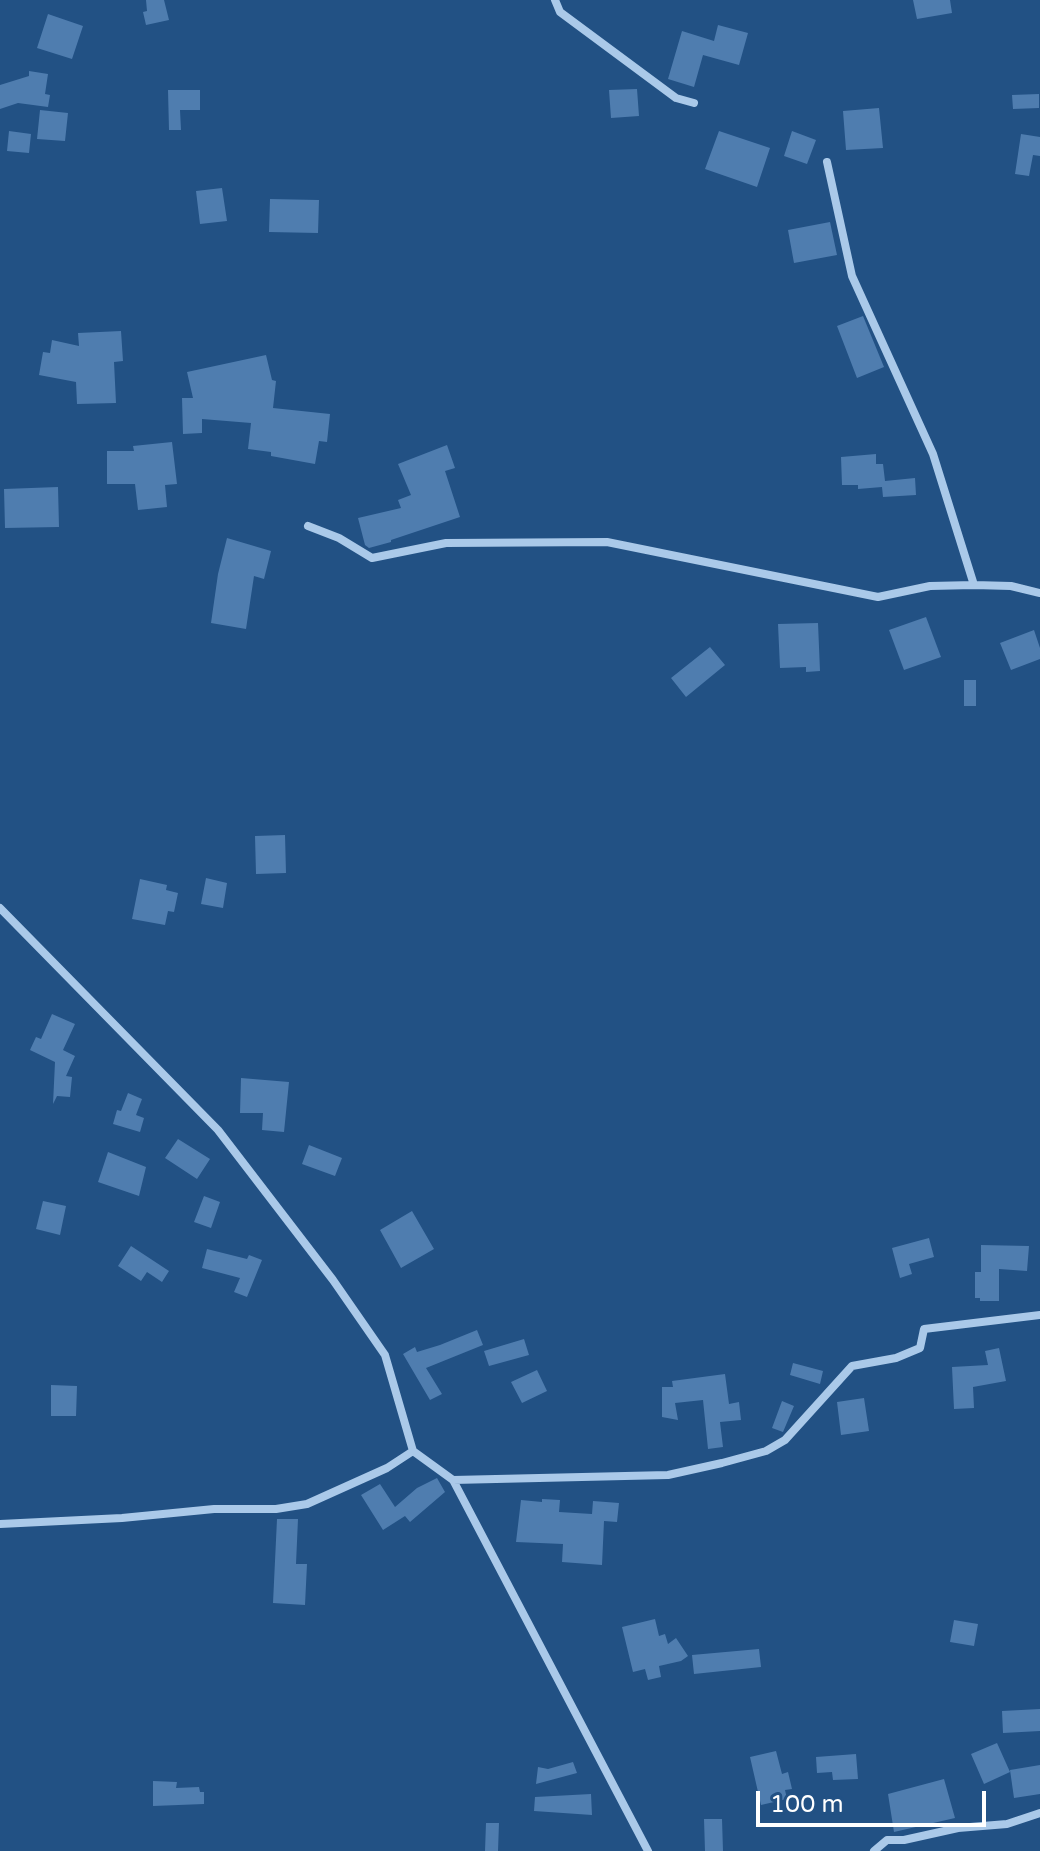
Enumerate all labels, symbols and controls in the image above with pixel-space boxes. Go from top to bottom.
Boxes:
scale bar [760,1775,990,1825]
text: 100 m [770,1790,844,1819]

